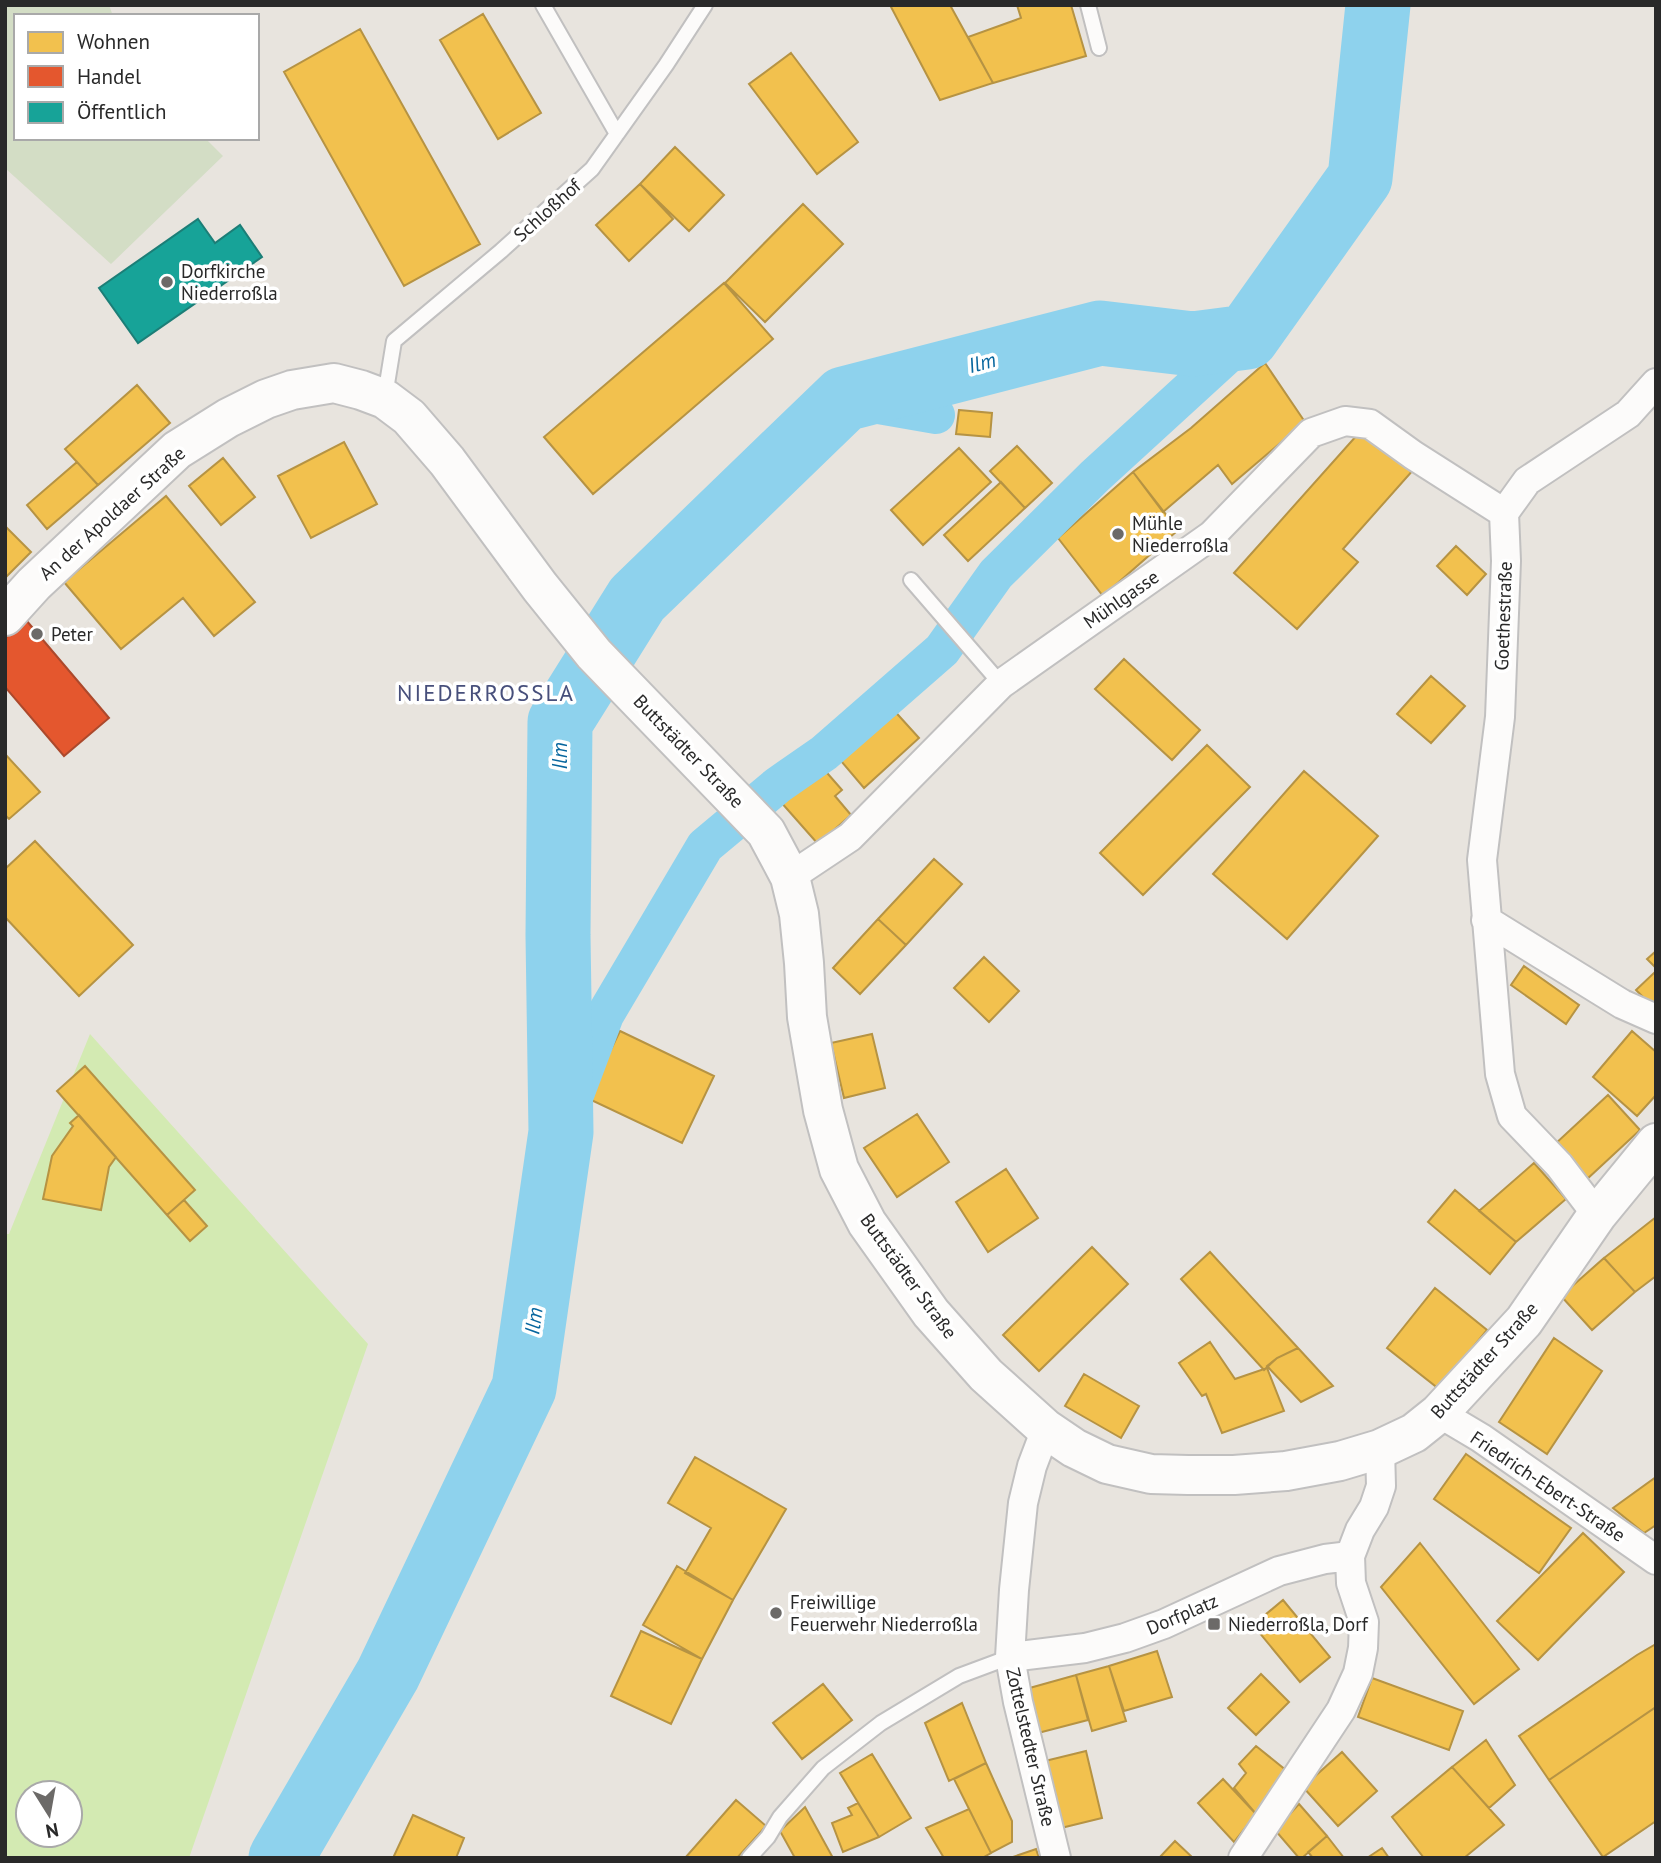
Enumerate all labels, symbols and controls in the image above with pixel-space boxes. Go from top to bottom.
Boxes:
legend [14,14,259,140]
text: Wohnen [77,28,150,55]
text: Handel [77,63,141,90]
text: Öffentlich [77,98,167,125]
street label: Schloßhof [508,173,586,247]
place label: Dorfkirche Niederroßla [181,259,278,305]
marker: Dorfkirche Niederroßla [159,274,175,290]
water label: Ilm [965,346,999,379]
street label: An der Apoldaer Straße [34,441,190,585]
place label: Mühle Niederroßla [1132,511,1229,557]
marker: Mühle Niederroßla [1110,526,1126,542]
street label: Goethestraße [1489,561,1517,671]
street label: Mühlgasse [1079,564,1163,634]
place label: Peter [51,622,93,646]
marker: Peter [29,626,45,642]
district label: NIEDERROSSLA [397,678,575,707]
street label: Buttstädter Straße [629,689,749,813]
water label: Ilm [546,742,573,770]
street label: Buttstädter Straße [855,1209,963,1343]
street label: Buttstädter Straße [1425,1297,1543,1423]
water label: Ilm [518,1305,549,1336]
street label: Friedrich-Ebert-Straße [1466,1425,1630,1547]
street label: Dorfplatz [1143,1588,1221,1640]
place label: Freiwillige Feuerwehr Niederroßla [790,1590,978,1636]
marker: Freiwillige Feuerwehr Niederroßla [768,1605,784,1621]
place label: Niederroßla, Dorf [1228,1612,1369,1636]
marker: Niederroßla, Dorf [1206,1616,1222,1632]
street label: Zottelstedter Straße [1001,1665,1061,1829]
north arrow [14,1779,84,1849]
text: N [44,1818,61,1844]

